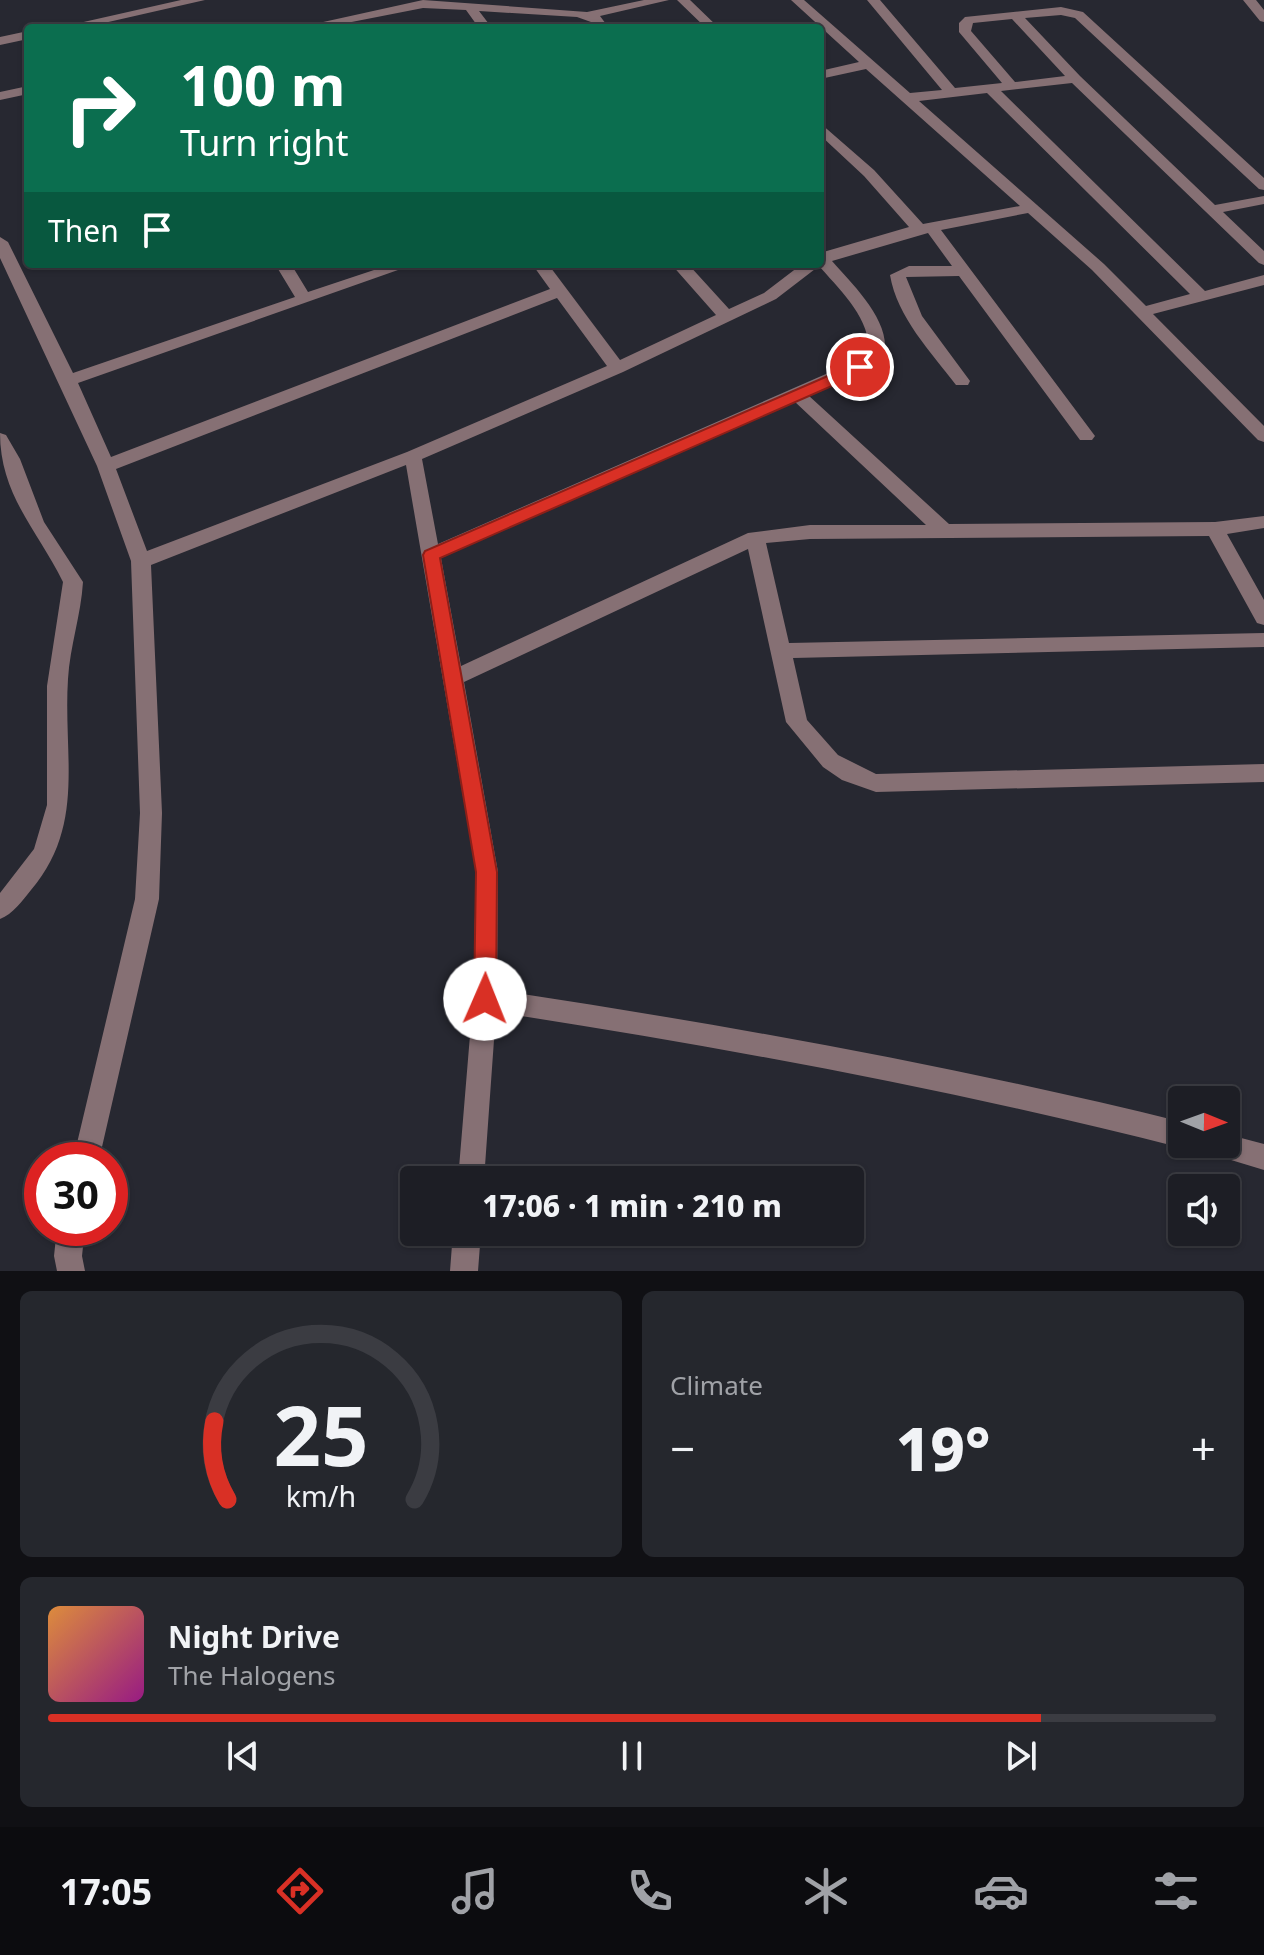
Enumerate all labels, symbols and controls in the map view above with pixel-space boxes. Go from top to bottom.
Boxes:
text: 100 m [180,46,345,122]
icon: right [48,56,152,160]
text: Turn right [180,118,348,167]
icon: arrive [135,208,179,252]
text: Then [48,210,119,251]
pin [826,333,894,401]
icon: arrive [838,345,882,389]
position arrow [443,957,527,1041]
north arrow [1168,1086,1240,1158]
map controls [1168,1086,1240,1246]
speed limit sign: 30 [24,1142,128,1246]
button: sound [1168,1174,1240,1246]
text: 17:06 · 1 min · 210 m [482,1185,782,1226]
text: Climate [670,1367,763,1403]
text: 25 [273,1377,369,1490]
text: 19° [896,1407,990,1489]
text: − [670,1418,695,1478]
text: + [1191,1418,1216,1478]
text: km/h [286,1476,356,1515]
text: Night Drive [168,1616,340,1657]
text: The Halogens [168,1657,335,1693]
icon: previous [221,1734,265,1778]
icon: pause [610,1734,654,1778]
icon: next [999,1734,1043,1778]
icon: directions [272,1863,328,1919]
icon: music [447,1863,503,1919]
icon: phone [622,1863,678,1919]
icon: climate [798,1863,854,1919]
icon: car [973,1863,1029,1919]
icon: filters [1148,1863,1204,1919]
text: 17:05 [60,1867,152,1916]

